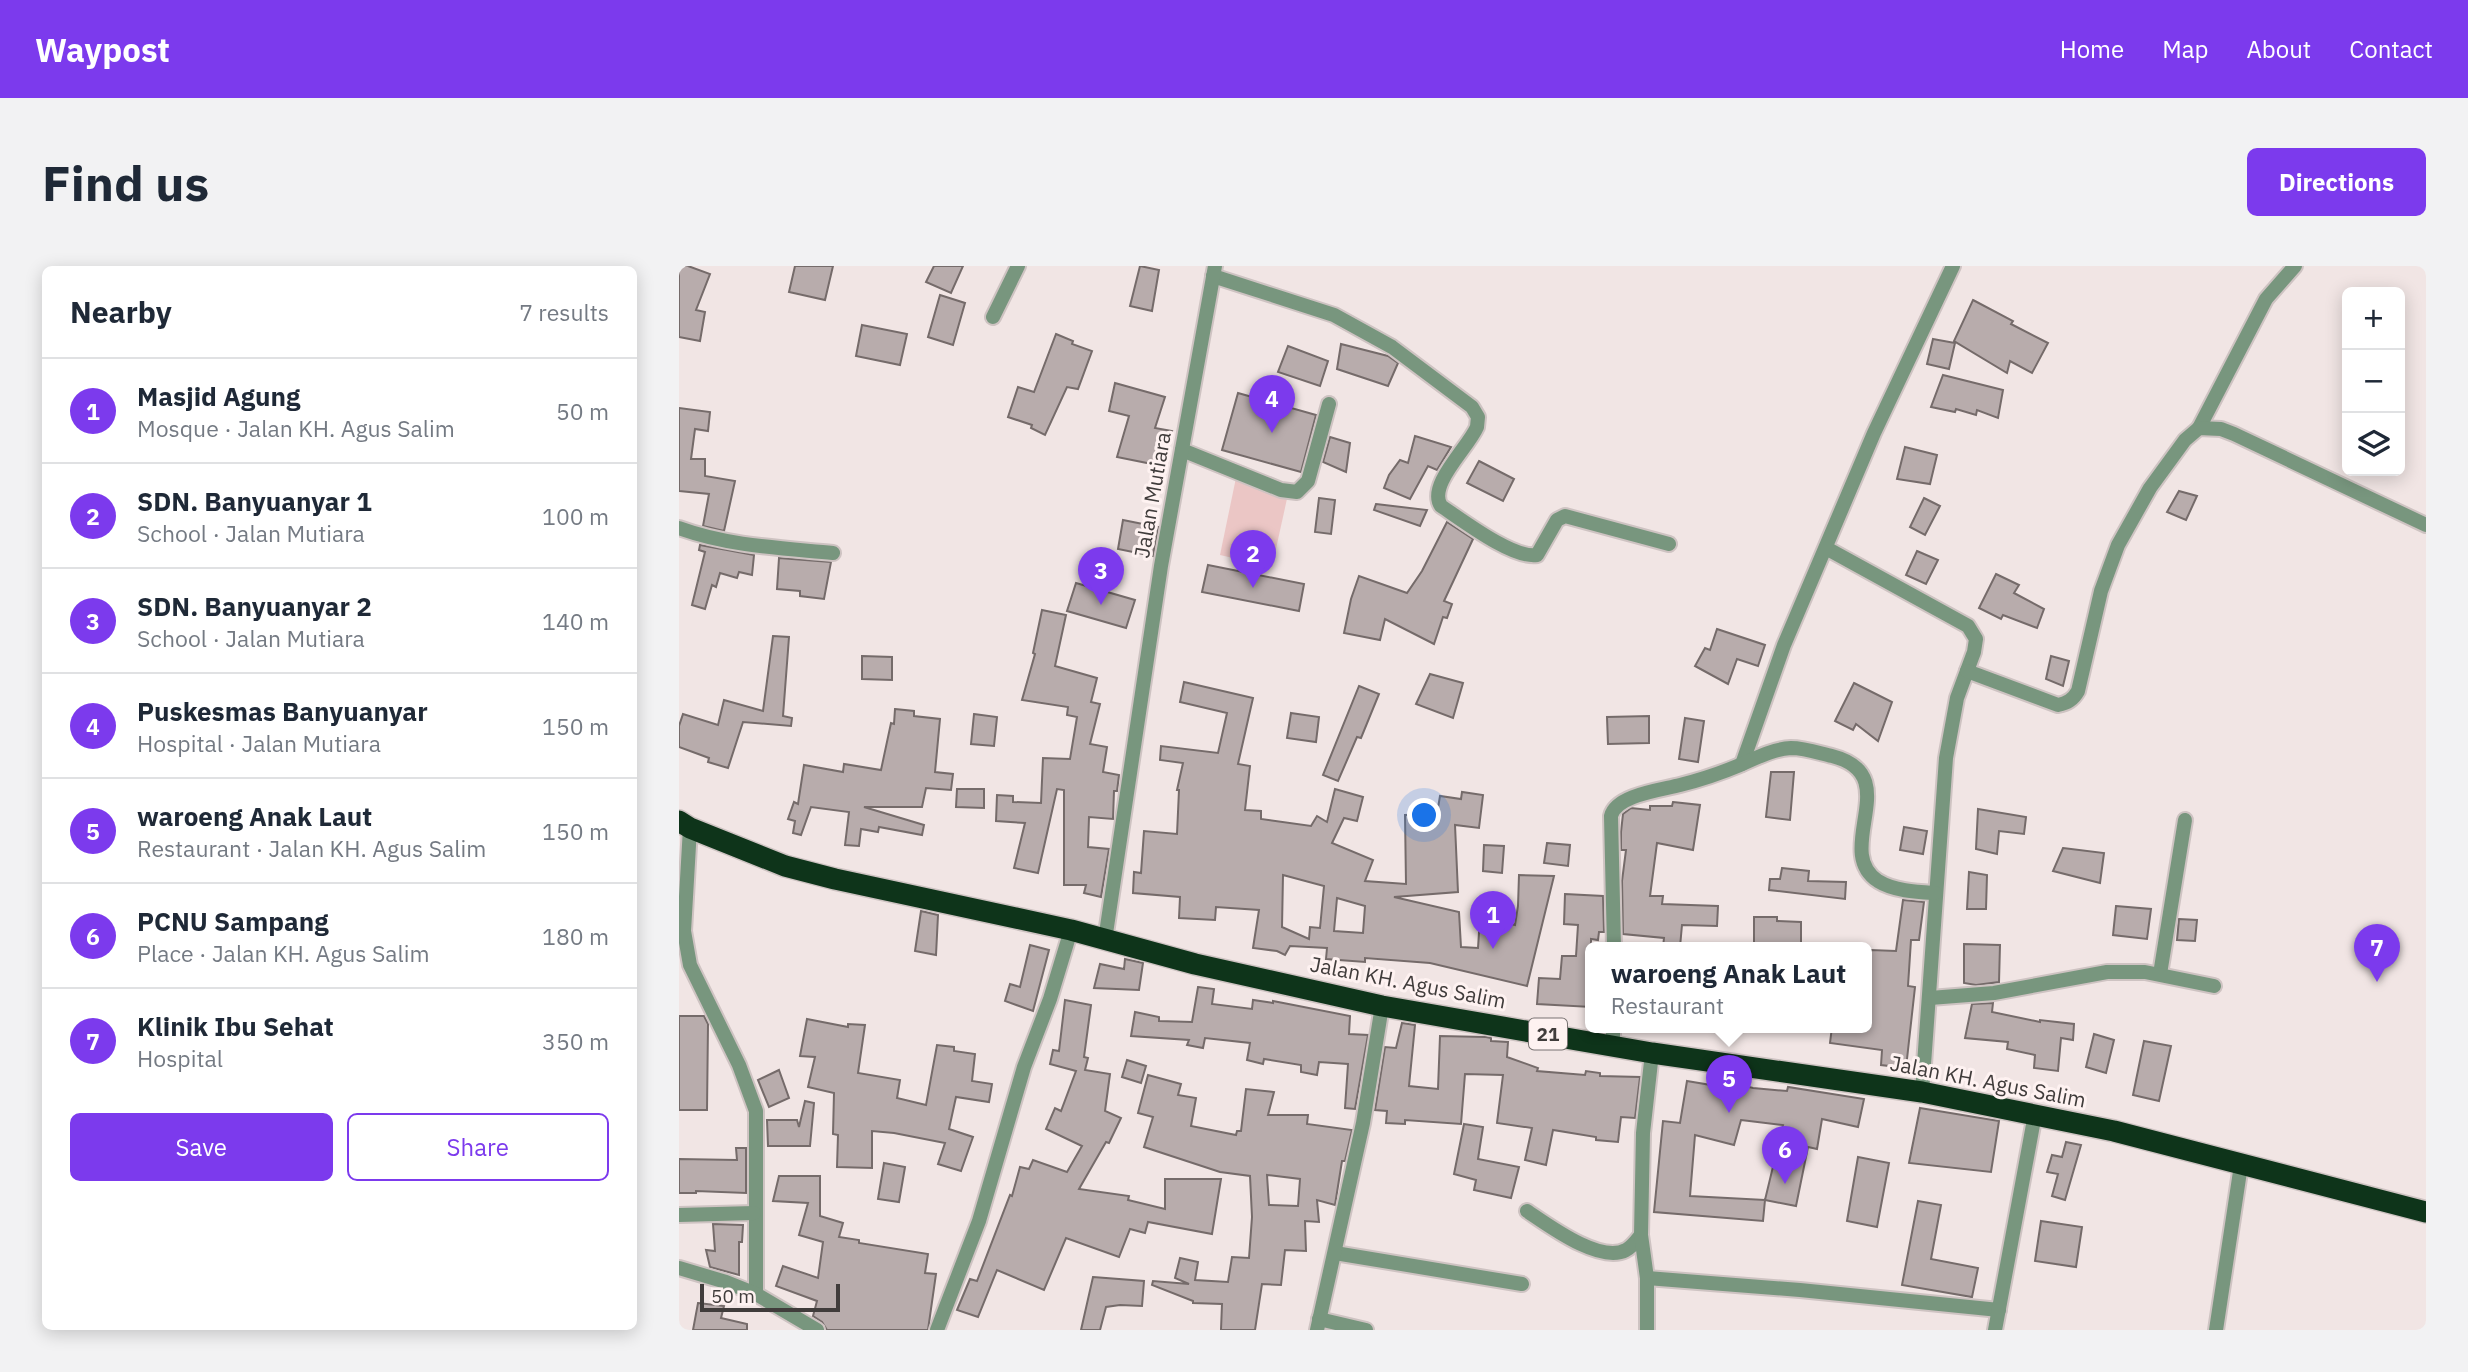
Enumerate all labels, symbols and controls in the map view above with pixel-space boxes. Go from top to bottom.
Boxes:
text: Waypost [35,28,170,71]
text: Home [2060,33,2124,65]
text: Map [2162,33,2208,65]
text: About [2246,33,2311,65]
text: Contact [2349,33,2433,65]
button: Directions [2247,148,2426,216]
text: Find us [42,151,209,214]
map controls [2342,287,2405,476]
button: + [2342,287,2405,350]
text: Nearby [70,292,172,331]
text: 7 results [519,297,609,327]
button: − [2342,350,2405,413]
pin: 4 [1249,375,1295,433]
text: Masjid Agung [137,379,300,413]
text: 1 [86,396,100,426]
text: 50 m [556,396,609,426]
text: Mosque · Jalan KH. Agus Salim [137,413,455,443]
button: layers [2342,413,2405,476]
street label: Jalan Mutiara [1127,430,1177,560]
text: SDN. Banyuanyar 1 [137,484,372,518]
text: 2 [86,501,100,531]
text: 100 m [542,501,609,531]
text: School · Jalan Mutiara [137,518,365,548]
pin: 2 [1230,530,1276,588]
pin: 3 [1078,547,1124,605]
text: SDN. Banyuanyar 2 [137,589,372,623]
text: 3 [86,606,100,636]
text: 140 m [542,606,609,636]
text: School · Jalan Mutiara [137,623,365,653]
text: Puskesmas Banyuanyar [137,694,428,728]
text: 4 [86,711,100,741]
text: 150 m [542,711,609,741]
text: Hospital · Jalan Mutiara [137,728,381,758]
your location [1407,798,1441,832]
text: waroeng Anak Laut [137,799,372,833]
text: 5 [86,816,100,846]
text: 150 m [542,816,609,846]
text: Restaurant · Jalan KH. Agus Salim [137,833,486,863]
pin: 1 [1470,891,1516,949]
text: PCNU Sampang [137,904,329,938]
text: 6 [86,921,100,951]
text: 180 m [542,921,609,951]
pin: 7 [2354,924,2400,982]
text: Place · Jalan KH. Agus Salim [137,938,430,968]
popup [1585,942,1872,1033]
street label: Jalan KH. Agus Salim [1308,949,1508,1015]
text: waroeng Anak Laut [1611,956,1846,990]
text: Restaurant [1611,990,1724,1020]
text: Klinik Ibu Sehat [137,1009,334,1043]
road number: 21 [1529,1018,1567,1049]
text: 7 [86,1026,100,1056]
text: 350 m [542,1026,609,1056]
text: Hospital [137,1043,223,1073]
street label: Jalan KH. Agus Salim [1888,1048,2088,1114]
pin: 5 [1706,1055,1752,1113]
button: Save [70,1113,333,1181]
button: Share [347,1113,609,1181]
pin: 6 [1762,1126,1808,1184]
scale bar [700,1281,840,1313]
text: 50 m [711,1284,755,1308]

